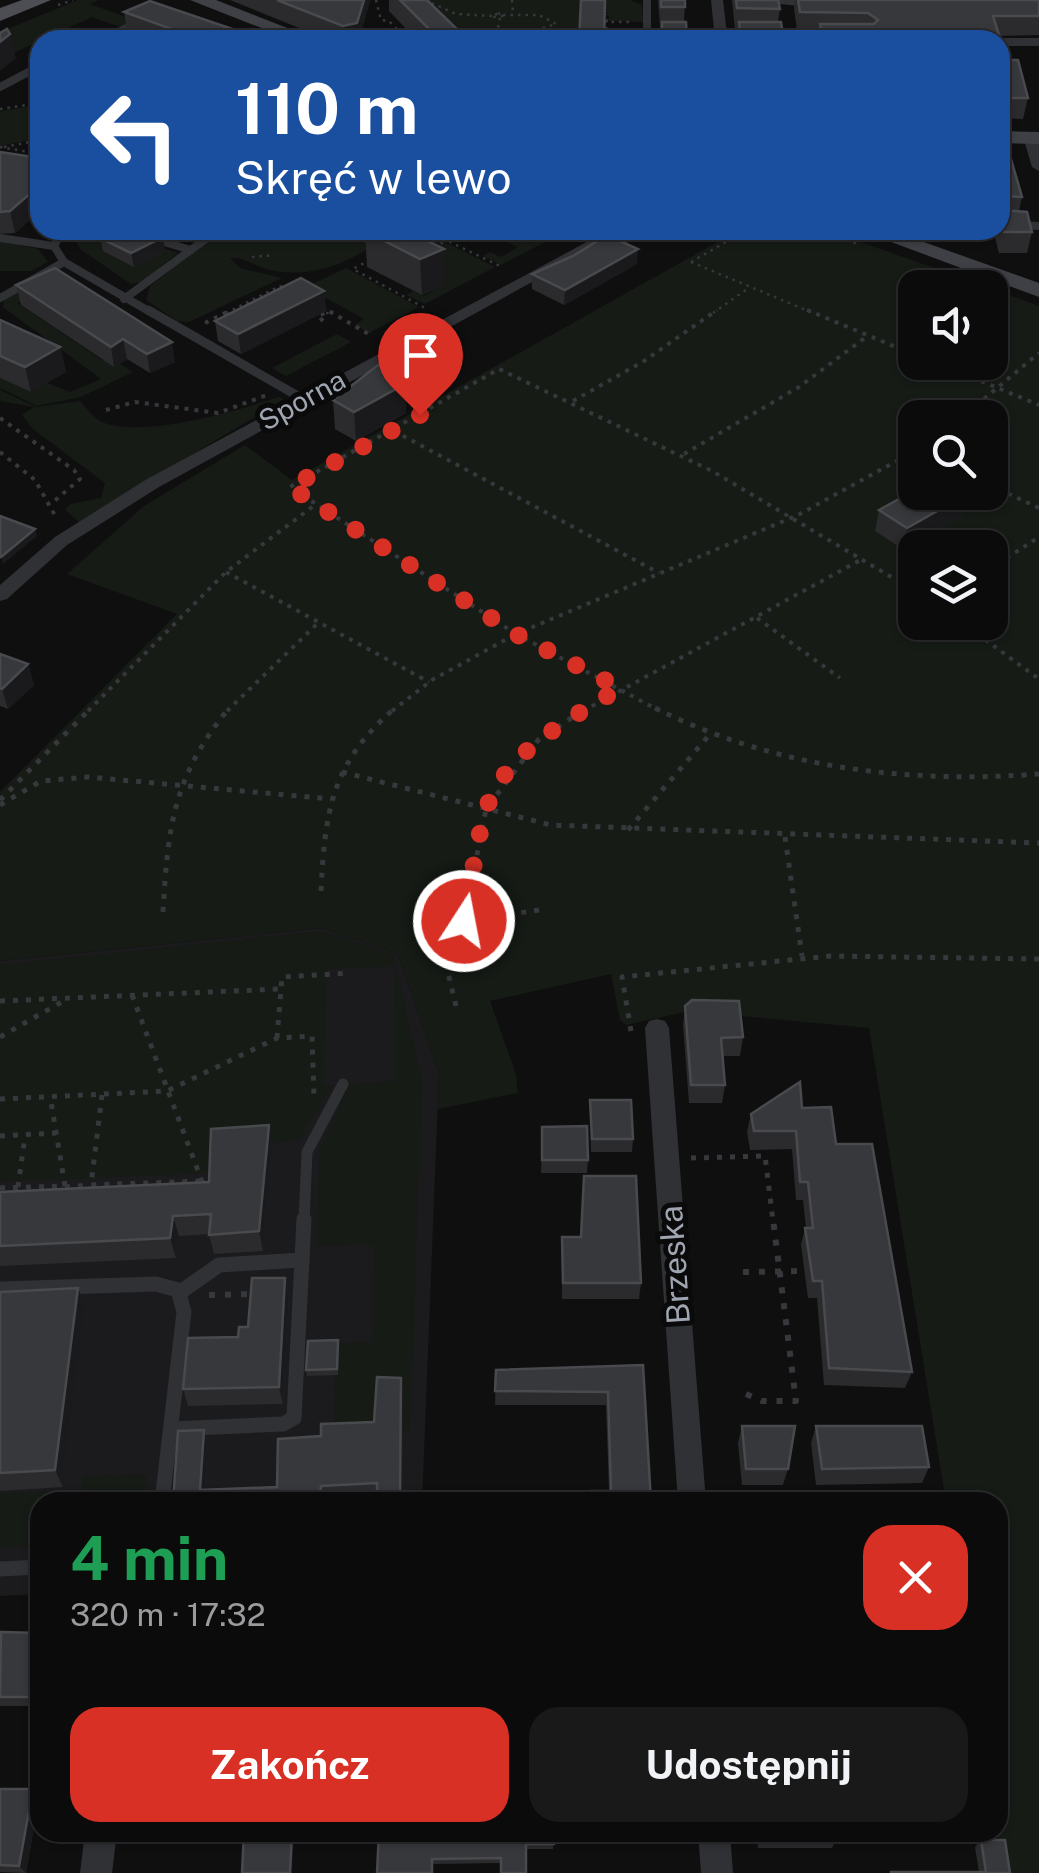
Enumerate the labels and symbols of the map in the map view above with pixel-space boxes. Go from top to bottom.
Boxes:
pin [378,313,463,416]
street label: Sporna [253,362,351,437]
position arrow [412,869,516,973]
street label: Brzeska [652,1204,697,1326]

